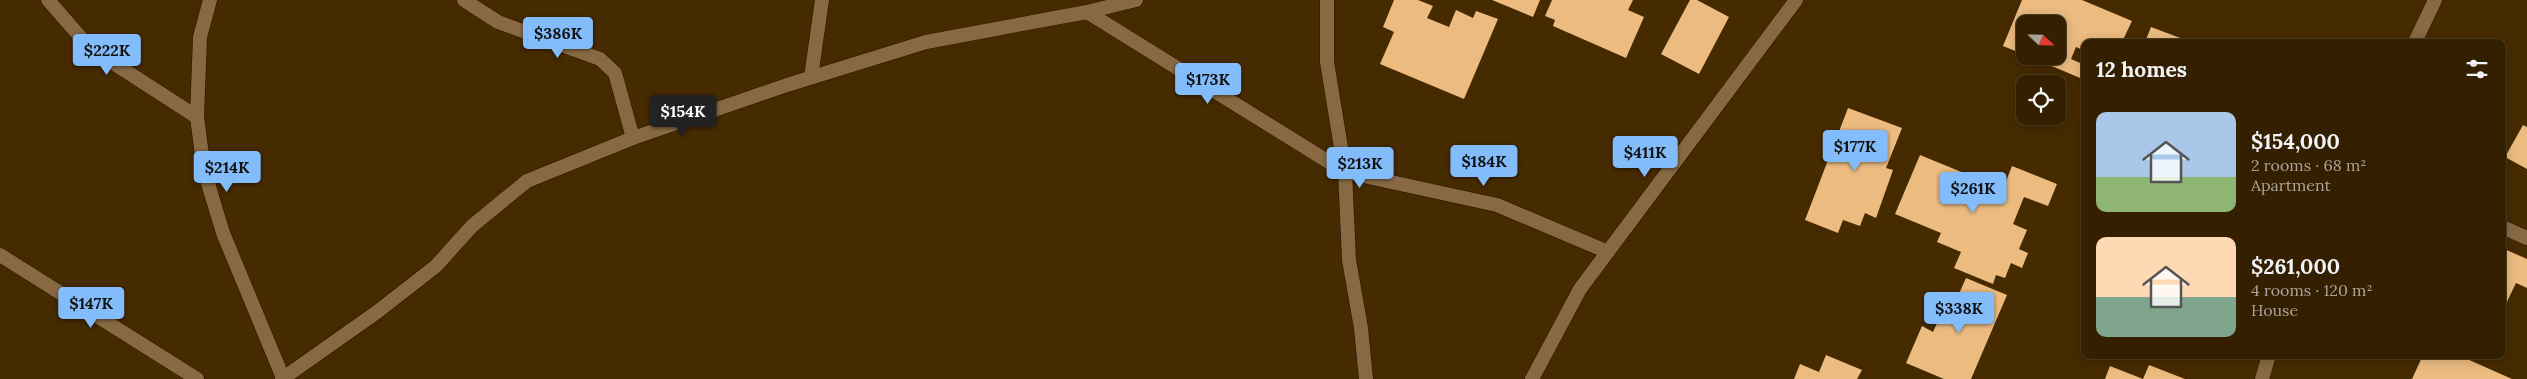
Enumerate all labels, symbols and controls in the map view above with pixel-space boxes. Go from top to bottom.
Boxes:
north arrow [2016,15,2066,65]
map controls [2016,15,2066,125]
pin: $386K [523,17,593,59]
text: $386K [534,23,582,43]
pin: $222K [72,34,142,76]
text: $222K [84,40,130,60]
icon: filters [2463,55,2491,83]
text: 12 homes [2096,56,2187,83]
pin: $173K [1173,62,1243,105]
text: $173K [1186,69,1230,89]
button: locate [2016,75,2066,125]
pin: $154K [648,94,718,137]
text: $154K [661,101,705,121]
text: $154,000 [2251,128,2340,155]
pin: $177K [1820,130,1890,172]
icon: home [2136,132,2196,192]
pin: $411K [1610,136,1680,178]
text: $177K [1834,136,1876,156]
text: $411K [1624,142,1666,162]
pin: $184K [1449,144,1519,187]
pin: $213K [1325,146,1395,189]
pin: $214K [192,150,262,193]
text: $184K [1461,151,1507,171]
text: $213K [1338,153,1382,173]
text: 2 rooms · 68 m² [2251,155,2366,175]
text: $214K [205,157,249,177]
pin: $261K [1938,172,2008,214]
text: Apartment [2251,175,2331,195]
text: $261K [1950,178,1996,198]
text: $261,000 [2251,253,2340,280]
icon: home [2136,257,2196,317]
text: 4 rooms · 120 m² [2251,280,2373,300]
pin: $147K [56,286,126,329]
pin: $338K [1924,292,1994,334]
text: $147K [69,293,113,313]
text: $338K [1935,298,1983,318]
text: House [2251,300,2298,320]

